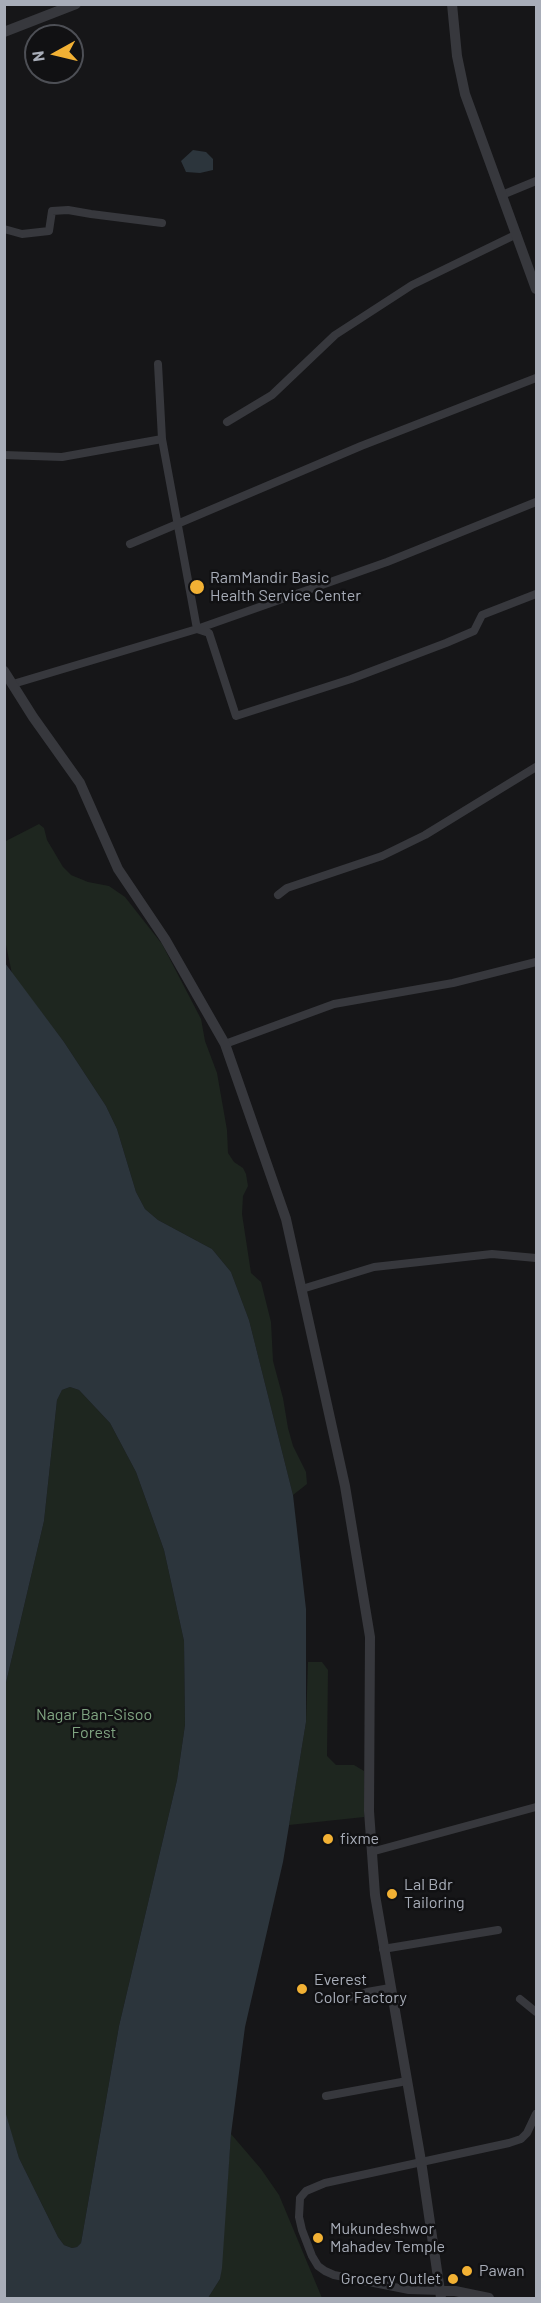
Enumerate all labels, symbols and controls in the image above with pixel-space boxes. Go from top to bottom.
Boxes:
north arrow [24,24,84,84]
text: N [28,50,48,63]
place label: RamMandir Basic Health Service Center [210,568,361,606]
marker: RamMandir Basic Health Service Center [188,578,206,596]
park label: Nagar Ban-Sisoo Forest [36,1705,152,1743]
place label: fixme [340,1829,379,1849]
marker: fixme [321,1832,335,1846]
place label: Lal Bdr Tailoring [404,1875,465,1913]
marker: Lal Bdr Tailoring [385,1887,399,1901]
place label: Everest Color Factory [314,1970,407,2008]
marker: Everest Color Factory [295,1982,309,1996]
place label: Mukundeshwor Mahadev Temple [330,2219,445,2257]
marker: Mukundeshwor Mahadev Temple [311,2231,325,2245]
place label: Pawan [479,2261,525,2281]
marker: Pawan [460,2264,474,2278]
place label: Grocery Outlet [341,2269,441,2289]
marker: Grocery Outlet [446,2272,460,2286]

